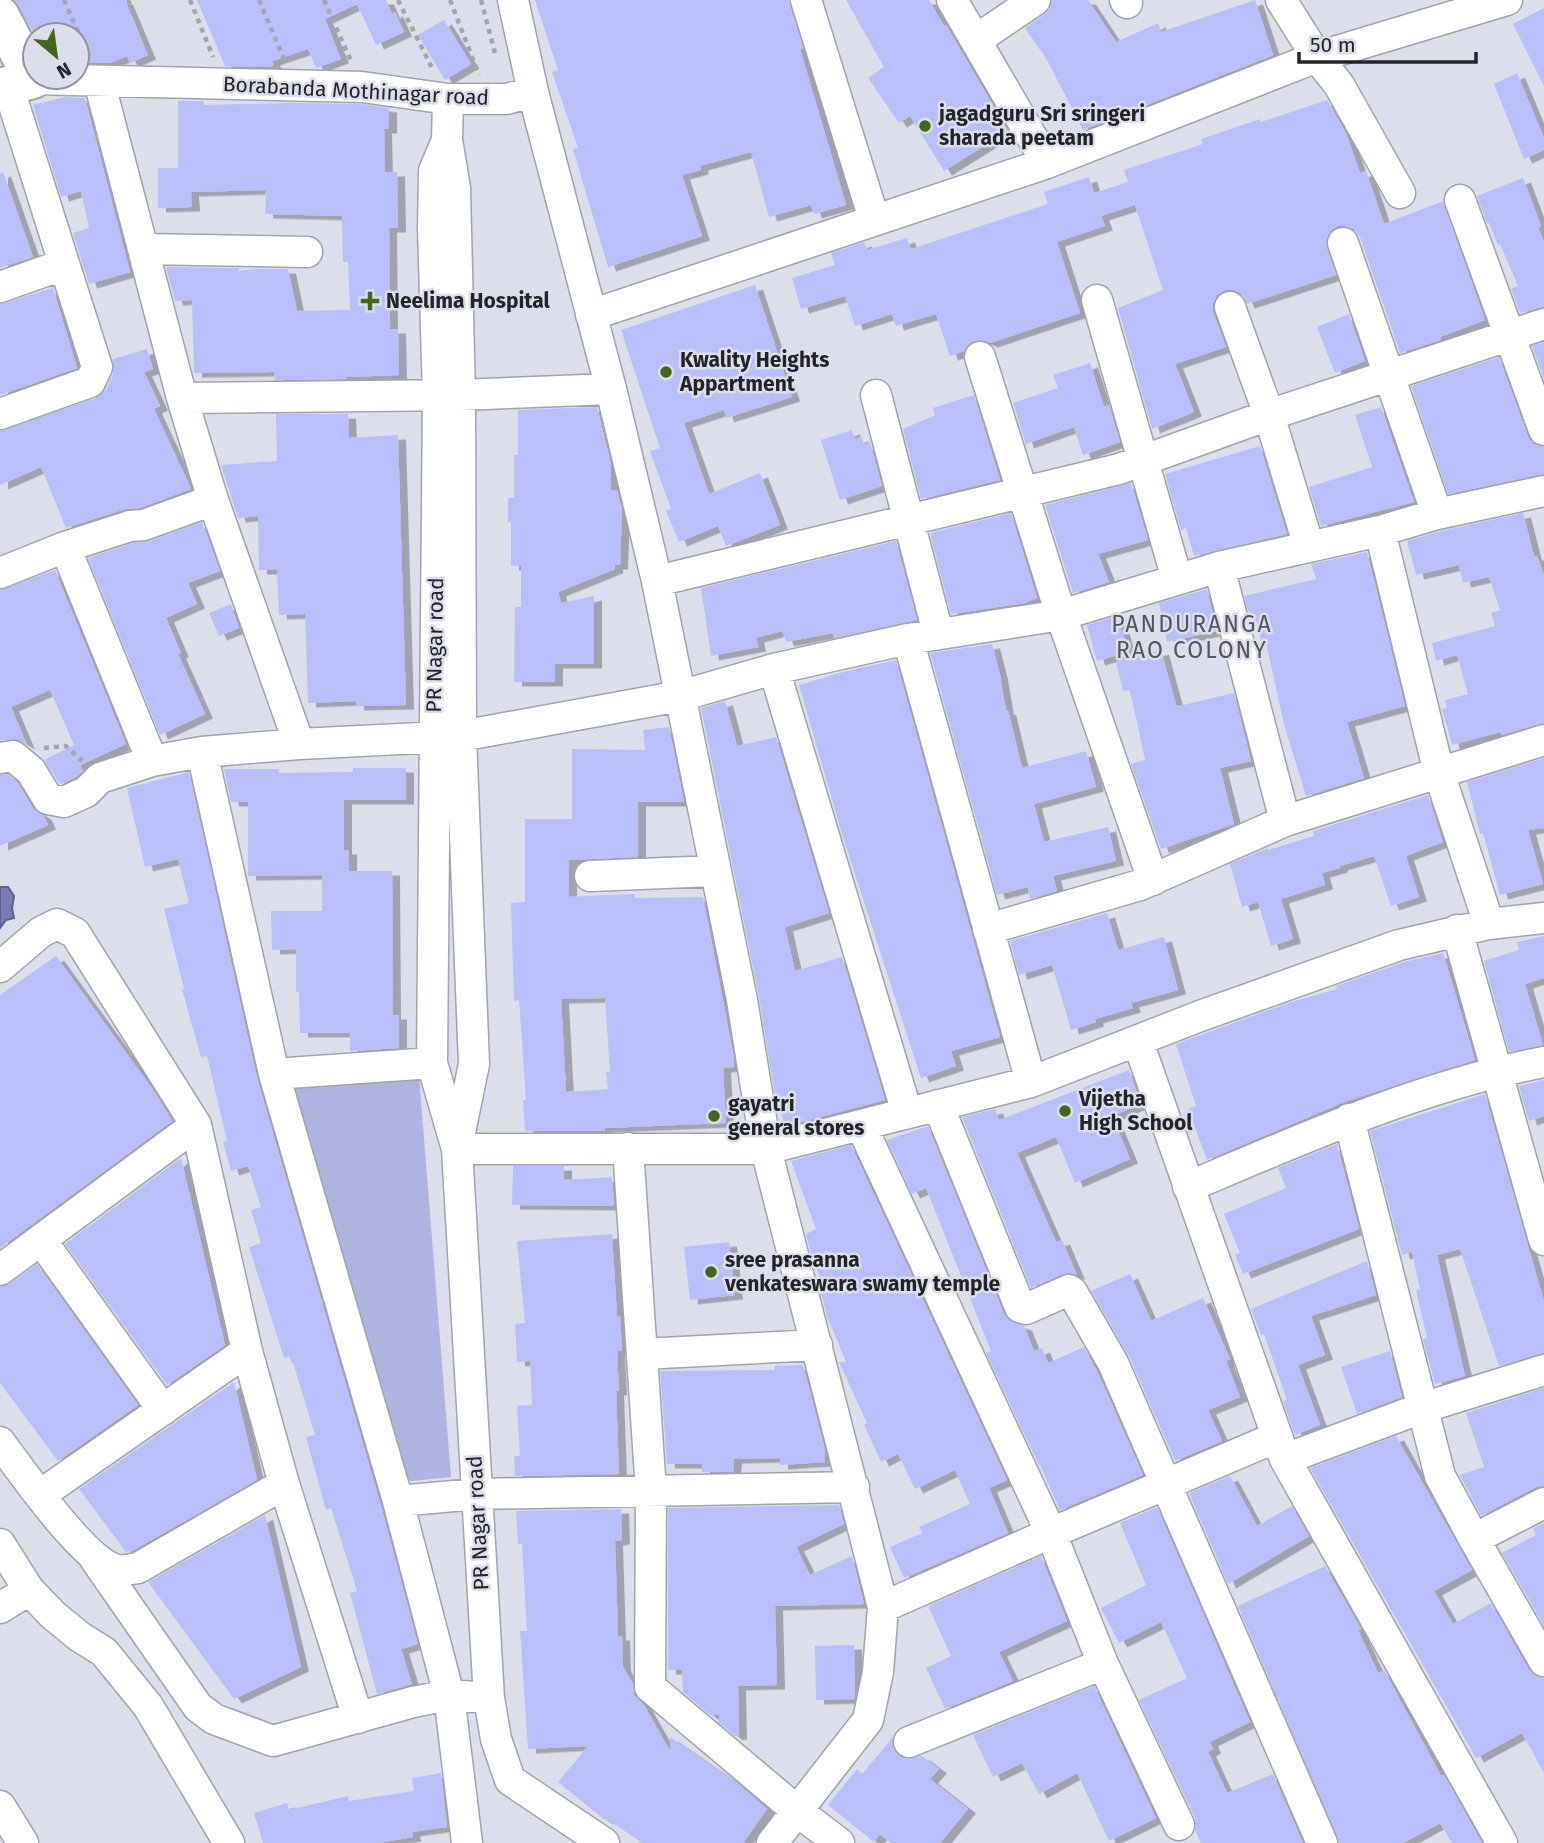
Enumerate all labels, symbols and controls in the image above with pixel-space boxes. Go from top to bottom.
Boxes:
north arrow [21,21,91,91]
scale bar [1299,21,1476,65]
text: 50 m [1310,32,1356,58]
text: N [53,57,75,84]
street label: Borabanda Mothinagar road [222,71,490,111]
place label: jagadguru Sri sringeri sharada peetam [938,101,1145,151]
marker: jagadguru Sri sringeri sharada peetam [917,118,933,134]
place label: Neelima Hospital [386,288,550,314]
marker: Neelima Hospital [360,291,380,311]
place label: Kwality Heights Appartment [679,347,829,397]
marker: Kwality Heights Appartment [658,364,674,380]
street label: PR Nagar road [421,577,449,713]
district label: PANDURANGA RAO COLONY [1111,610,1273,664]
place label: Vijetha High School [1078,1086,1193,1136]
place label: gayatri general stores [728,1091,864,1141]
marker: Vijetha High School [1057,1103,1073,1119]
marker: gayatri general stores [706,1108,722,1124]
place label: sree prasanna venkateswara swamy temple [724,1247,1001,1297]
marker: sree prasanna venkateswara swamy temple [703,1264,719,1280]
street label: PR Nagar road [461,1455,495,1591]

